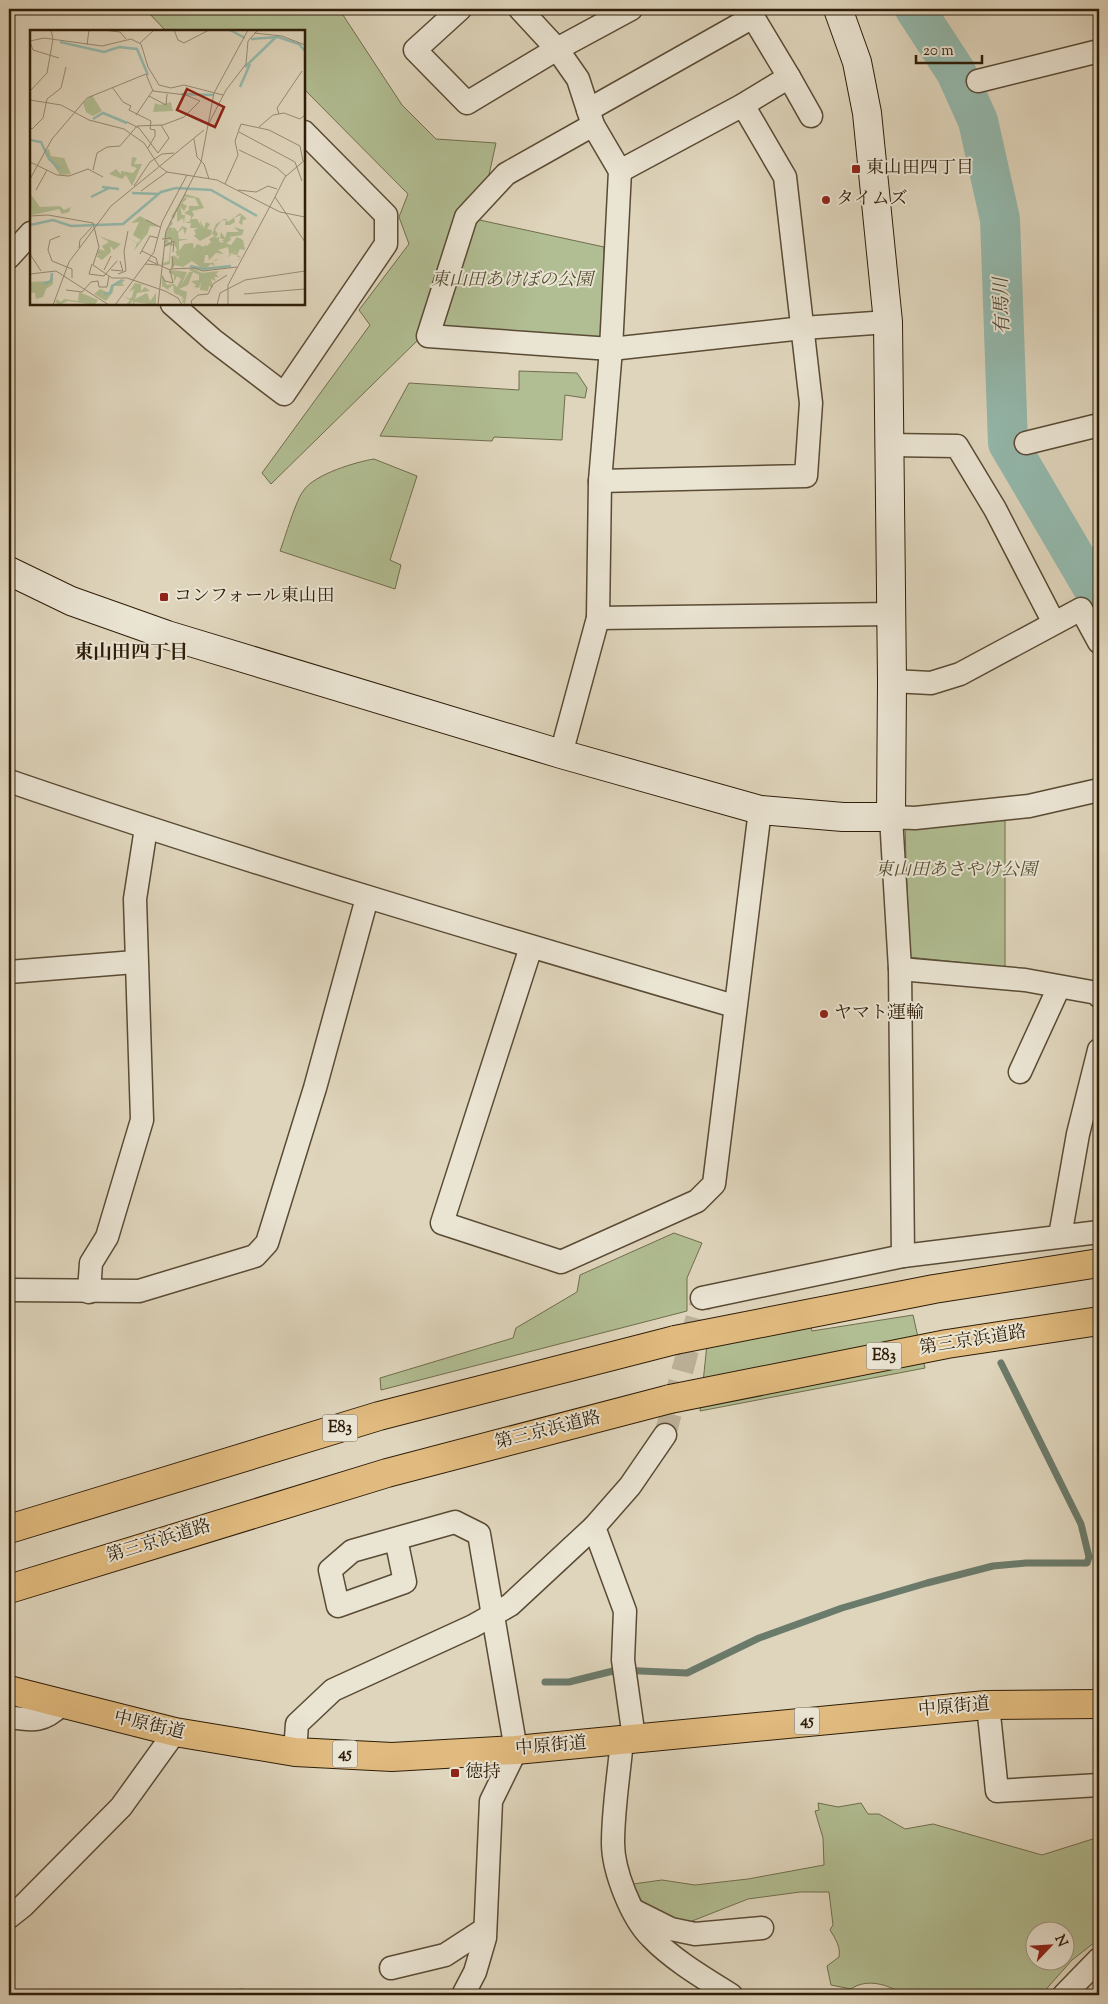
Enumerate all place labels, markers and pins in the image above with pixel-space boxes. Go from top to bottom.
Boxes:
place label: 東山田四丁目 [866,156,974,182]
marker: 東山田四丁目 [850,163,862,175]
place label: タイムズ [836,187,908,213]
marker: タイムズ [820,194,832,206]
place label: コンフォール東山田 [174,584,335,610]
marker: コンフォール東山田 [158,591,170,603]
place label: ヤマト運輸 [834,1001,924,1027]
marker: ヤマト運輸 [818,1008,830,1020]
place label: 徳持 [465,1760,501,1786]
marker: 徳持 [449,1767,461,1779]

